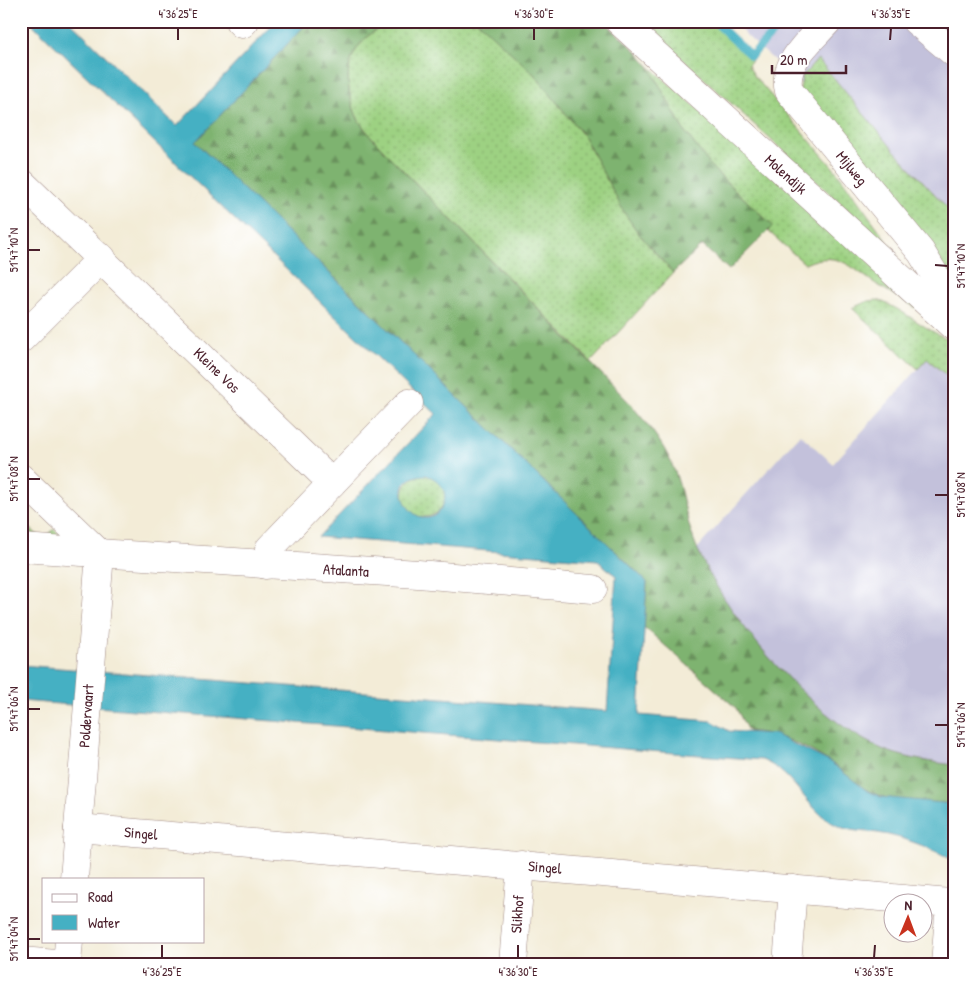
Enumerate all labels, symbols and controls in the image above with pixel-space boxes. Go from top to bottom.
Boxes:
text: 4°36'25"E [158,5,198,22]
text: 4°36'30"E [514,5,554,22]
text: 4°36'35"E [872,5,911,22]
scale bar [772,42,846,74]
text: 20 m [780,49,807,70]
street label: Mijlweg [831,146,873,190]
street label: Molendijk [760,149,812,199]
text: 51°47'10"N [5,228,22,272]
text: 51°47'10"N [952,244,969,288]
street label: Kleine Vos [189,342,245,398]
text: 51°47'08"N [5,456,22,502]
text: 51°47'08"N [952,472,969,518]
street label: Atalanta [322,558,370,582]
street label: Poldervaart [73,683,99,748]
text: 51°47'06"N [5,687,22,731]
text: 51°47'06"N [952,703,969,747]
street label: Singel [123,821,159,845]
street label: Singel [527,855,563,879]
legend [42,878,205,942]
text: Road [88,886,113,907]
north arrow [882,892,932,942]
street label: Slikhof [505,894,529,934]
text: N [904,895,913,914]
text: Water [88,912,120,933]
text: 51°47'04"N [5,917,22,961]
text: 4°36'25"E [142,963,182,980]
text: 4°36'30"E [498,963,538,980]
text: 4°36'35"E [855,963,894,980]

